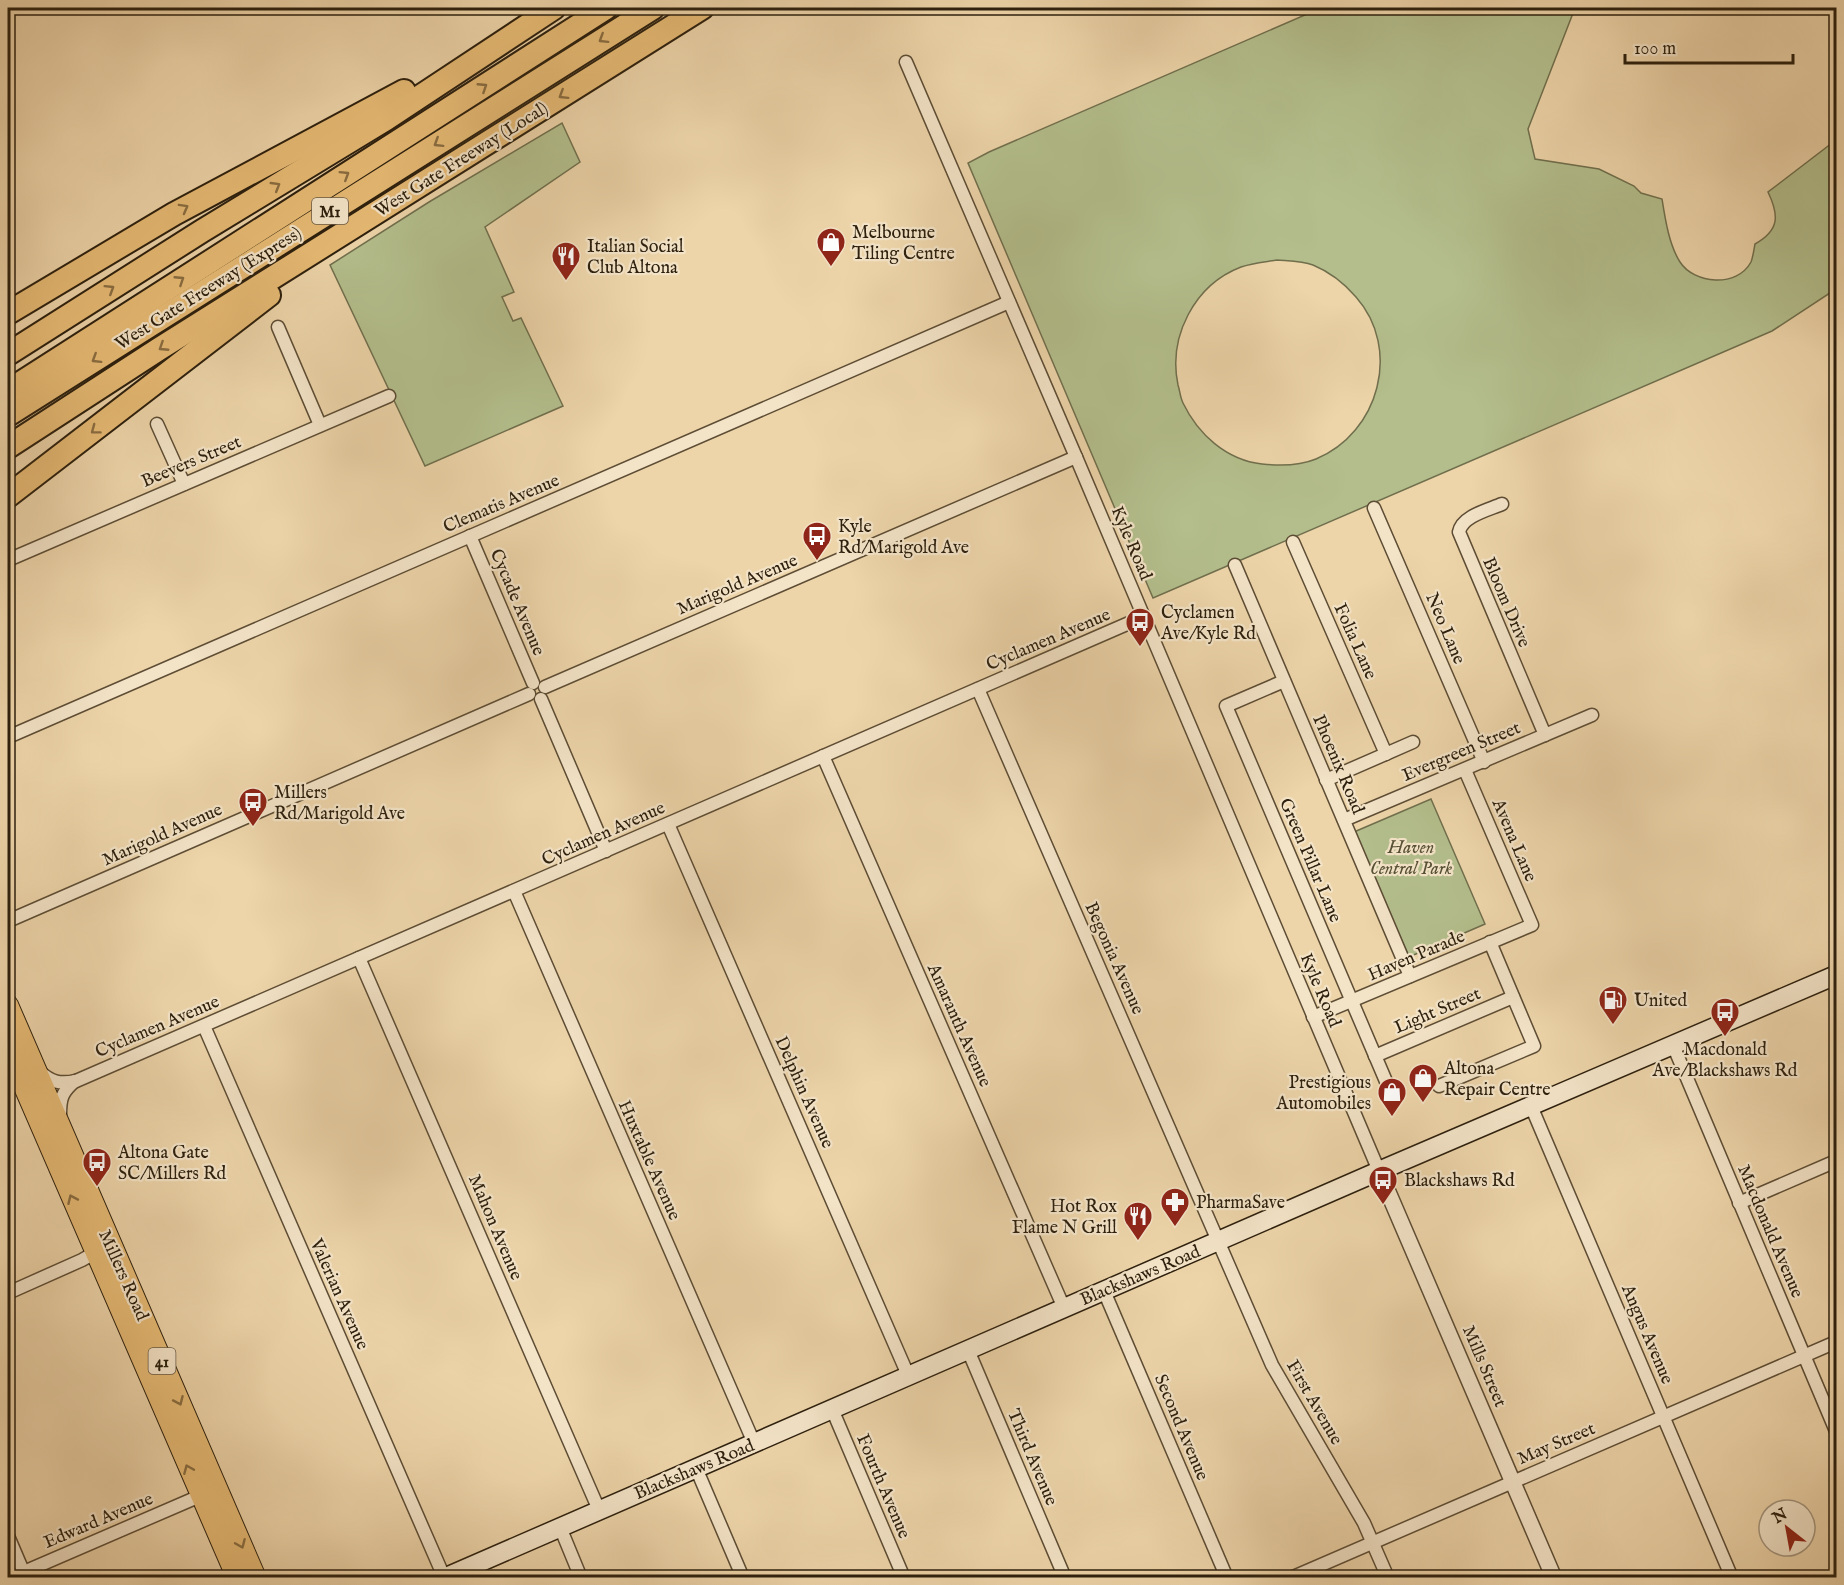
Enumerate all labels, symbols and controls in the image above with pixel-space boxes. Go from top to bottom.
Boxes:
scale bar [1625,27,1793,65]
one-way arrow [599,31,609,43]
text: 100 m [1634,38,1676,61]
one-way arrow [477,82,487,94]
one-way arrow [559,87,569,99]
street label: West Gate Freeway (Local) [371,97,553,223]
one-way arrow [434,135,444,147]
one-way arrow [339,171,349,183]
one-way arrow [270,182,280,194]
road number: M1 [312,198,348,224]
one-way arrow [178,204,188,215]
street label: West Gate Freeway (Express) [111,222,306,356]
place label: Melbourne Tiling Centre [852,222,955,266]
shop icon: Melbourne Tiling Centre [815,226,847,268]
place label: Italian Social Club Altona [587,236,684,280]
restaurant icon: Italian Social Club Altona [550,240,582,282]
one-way arrow [173,276,184,287]
one-way arrow [104,284,114,296]
one-way arrow [159,340,170,351]
one-way arrow [92,351,102,363]
one-way arrow [91,423,102,434]
street label: Beevers Street [138,431,245,494]
street label: Clematis Avenue [440,470,563,539]
street label: Kyle Road [1105,503,1157,584]
place label: Kyle Rd/Marigold Ave [838,516,969,560]
bus stop icon: Kyle Rd/Marigold Ave [801,520,833,562]
street label: Cycade Avenue [484,546,549,659]
street label: Marigold Avenue [674,550,801,621]
street label: Bloom Drive [1476,554,1535,651]
street label: Neo Lane [1419,589,1470,668]
street label: Folia Lane [1328,600,1382,683]
place label: Cyclamen Ave/Kyle Rd [1160,602,1256,646]
street label: Cyclamen Avenue [983,604,1114,677]
bus stop icon: Cyclamen Ave/Kyle Rd [1124,606,1156,648]
street label: Phoenix Road [1306,711,1369,818]
street label: Evergreen Street [1399,717,1524,788]
place label: Millers Rd/Marigold Ave [274,782,405,826]
bus stop icon: Millers Rd/Marigold Ave [237,786,269,828]
street label: Green Pillar Lane [1273,795,1346,926]
street label: Avena Lane [1486,795,1541,885]
street label: Cyclamen Avenue [538,797,669,872]
street label: Marigold Avenue [99,799,226,872]
park label: Haven Central Park [1370,837,1452,881]
street label: Begonia Avenue [1079,899,1149,1018]
street label: Haven Parade [1365,926,1468,987]
street label: Kyle Road [1294,950,1346,1031]
street label: Amaranth Avenue [921,960,996,1091]
street label: Light Street [1391,983,1484,1040]
fuel station icon: United [1597,984,1629,1026]
place label: United [1634,990,1688,1013]
street label: Cyclamen Avenue [92,991,223,1064]
bus stop icon: Macdonald Ave/Blackshaws Rd [1709,996,1741,1038]
street label: Delphin Avenue [769,1033,839,1152]
place label: Macdonald Ave/Blackshaws Rd [1652,1039,1798,1083]
place label: Altona Repair Centre [1443,1058,1550,1102]
shop icon: Altona Repair Centre [1407,1062,1439,1104]
place label: Prestigious Automobiles [1275,1072,1371,1116]
shop icon: Prestigious Automobiles [1376,1076,1408,1118]
street label: Huxtable Avenue [612,1097,685,1224]
place label: Altona Gate SC/Millers Rd [117,1142,226,1186]
bus stop icon: Altona Gate SC/Millers Rd [81,1146,113,1188]
street label: Macdonald Avenue [1731,1162,1808,1302]
bus stop icon: Blackshaws Rd [1367,1164,1399,1206]
place label: Blackshaws Rd [1404,1170,1515,1193]
street label: Mahon Avenue [462,1171,527,1284]
pharmacy icon: PharmaSave [1159,1186,1191,1228]
place label: PharmaSave [1196,1192,1285,1215]
one-way arrow [67,1194,79,1205]
place label: Hot Rox Flame N Grill [1012,1196,1117,1240]
restaurant icon: Hot Rox Flame N Grill [1122,1200,1154,1242]
street label: Millers Road [92,1226,153,1325]
street label: Valerian Avenue [303,1235,373,1354]
street label: Blackshaws Road [1077,1241,1204,1312]
street label: Angus Avenue [1615,1280,1678,1388]
street label: Mills Street [1456,1322,1511,1411]
road number: 41 [148,1348,176,1374]
street label: First Avenue [1280,1356,1347,1449]
street label: Second Avenue [1148,1371,1213,1484]
one-way arrow [172,1394,184,1405]
street label: Third Avenue [1001,1406,1062,1509]
street label: May Street [1514,1418,1599,1471]
street label: Fourth Avenue [850,1431,915,1542]
street label: Blackshaws Road [631,1435,758,1506]
one-way arrow [184,1465,196,1476]
street label: Edward Avenue [40,1488,157,1555]
north arrow [1757,1498,1817,1558]
text: N [1768,1505,1792,1530]
one-way arrow [234,1538,246,1549]

